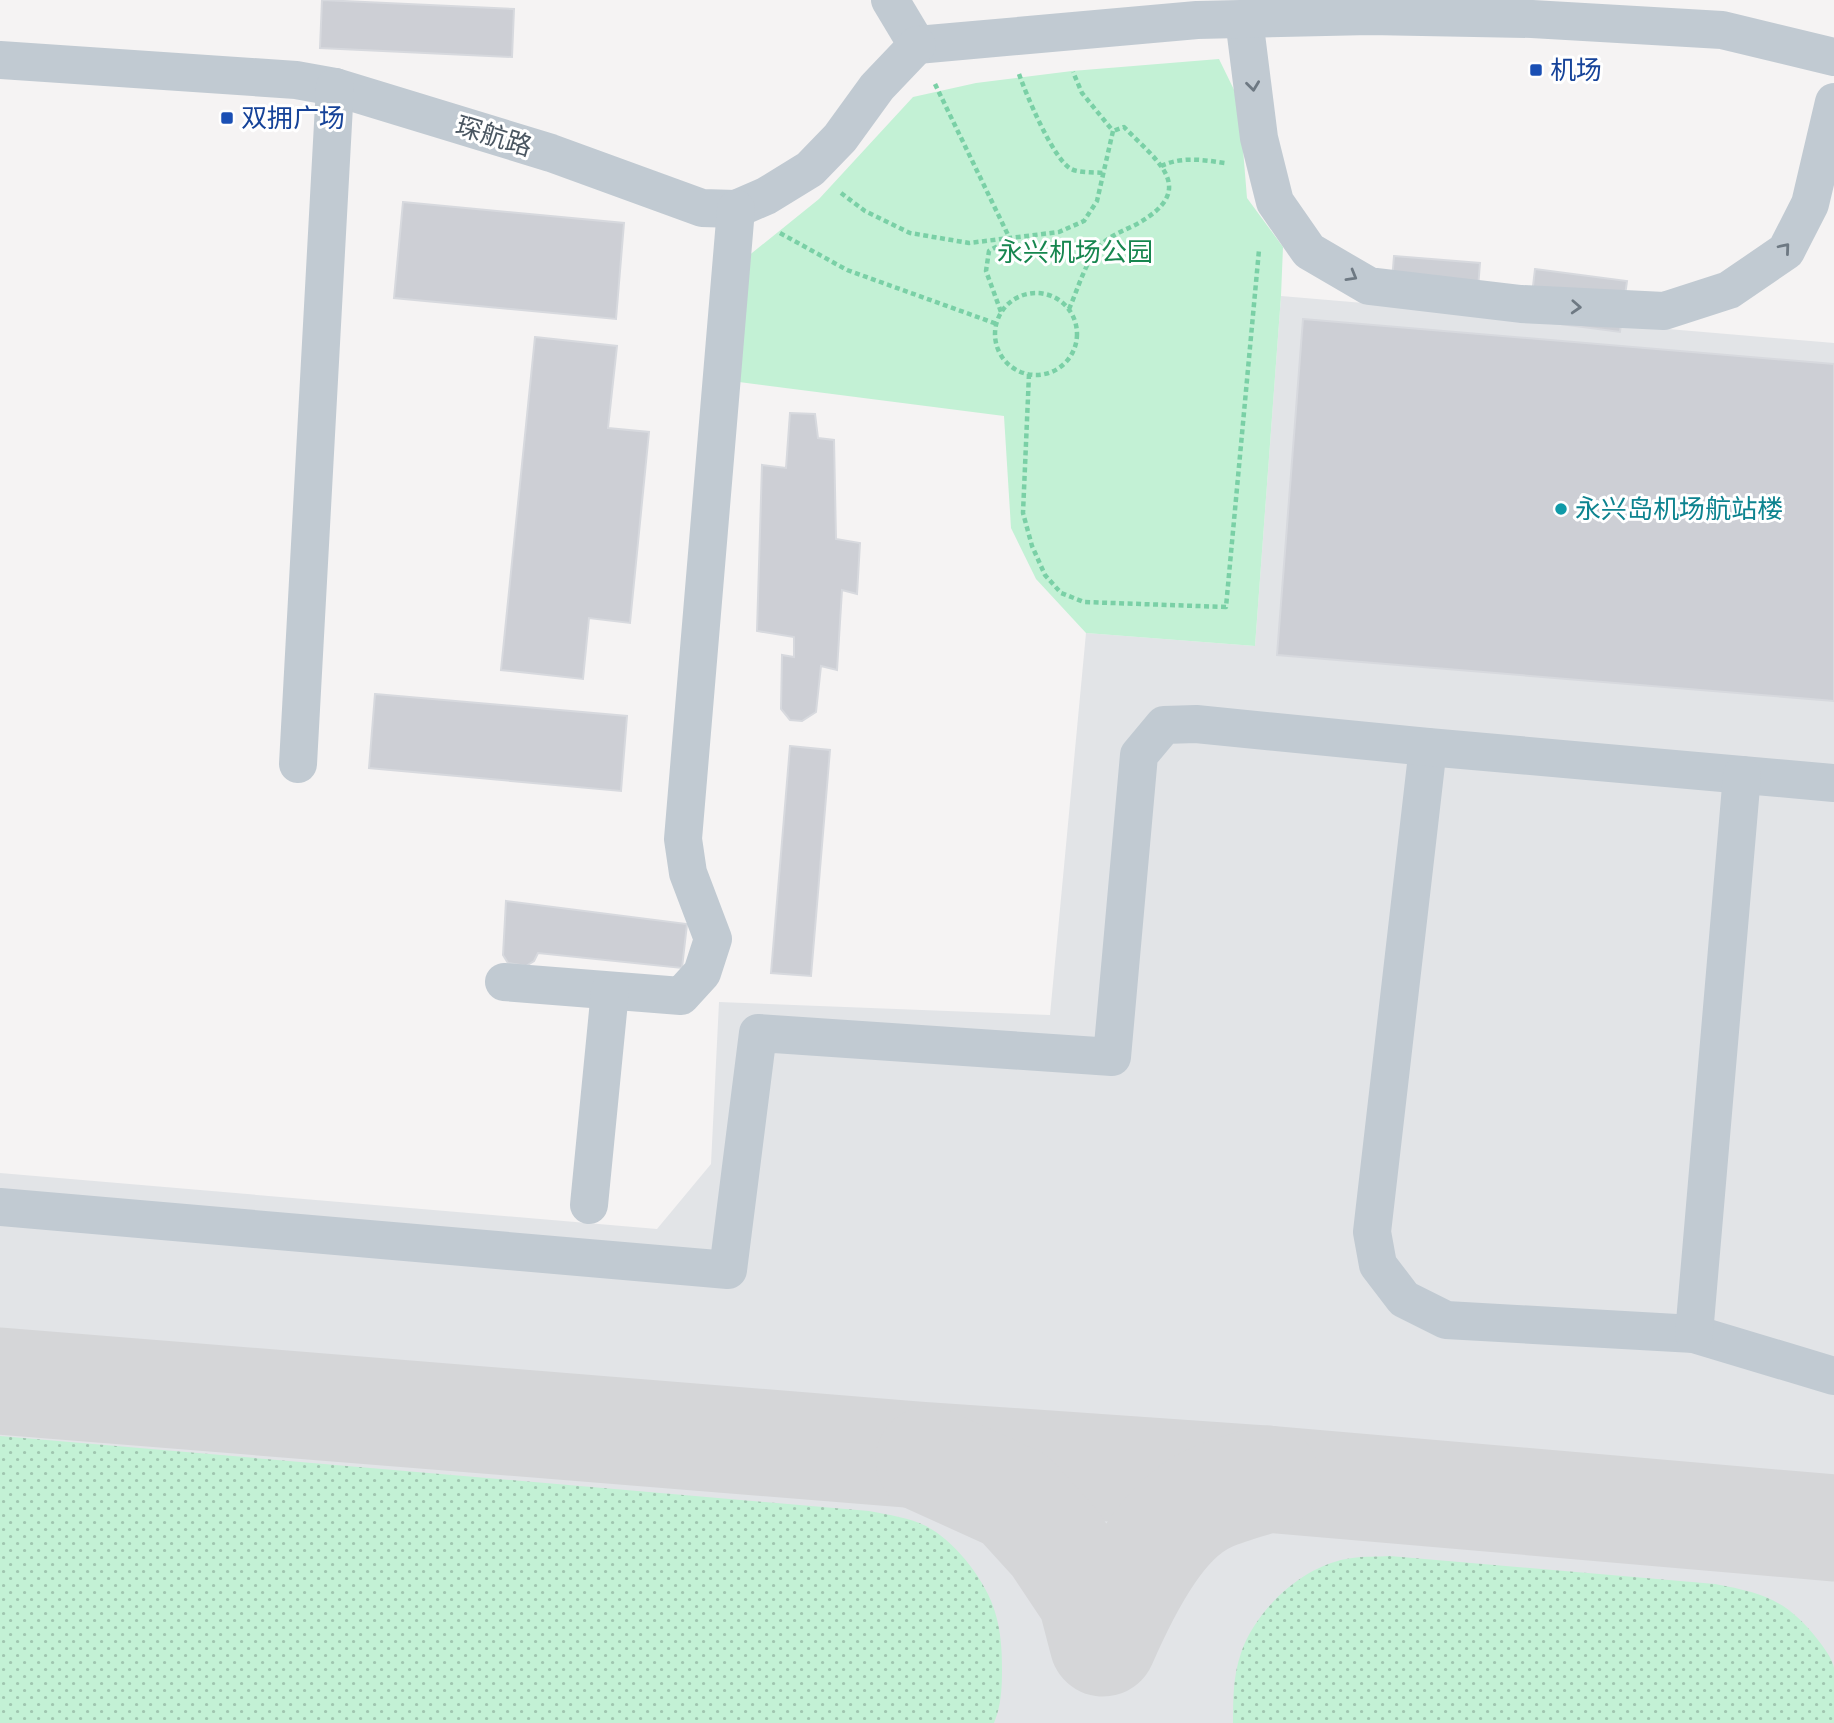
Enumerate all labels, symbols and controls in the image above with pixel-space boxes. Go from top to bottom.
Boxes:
place label: 机场 [1550,53,1602,86]
marker: 机场 [1528,62,1544,78]
one-way arrow [1245,81,1260,92]
place label: 双拥广场 [241,101,345,134]
street label: 琛航路 [452,108,536,163]
marker: 双拥广场 [219,110,235,126]
park label: 永兴机场公园 [997,235,1153,268]
one-way arrow [1776,243,1789,256]
one-way arrow [1344,268,1357,281]
one-way arrow [1570,299,1581,314]
place label: 永兴岛机场航站楼 [1575,492,1783,525]
marker: 永兴岛机场航站楼 [1553,501,1569,517]

